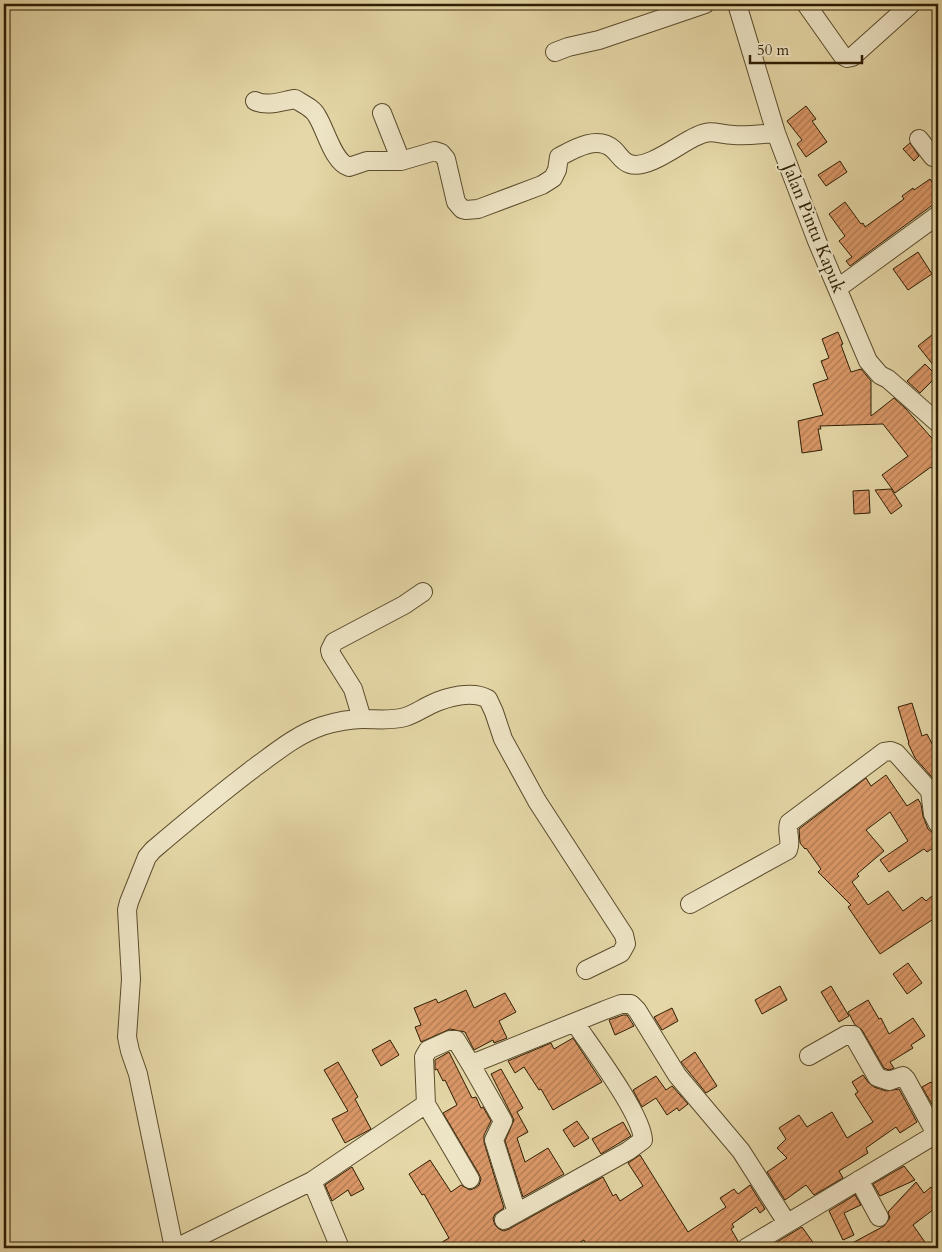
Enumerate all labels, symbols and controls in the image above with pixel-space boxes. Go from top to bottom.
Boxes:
scale bar [750,32,862,64]
text: 50 m [757,40,789,60]
street label: Jalan Pintu Kapuk [775,157,851,297]

